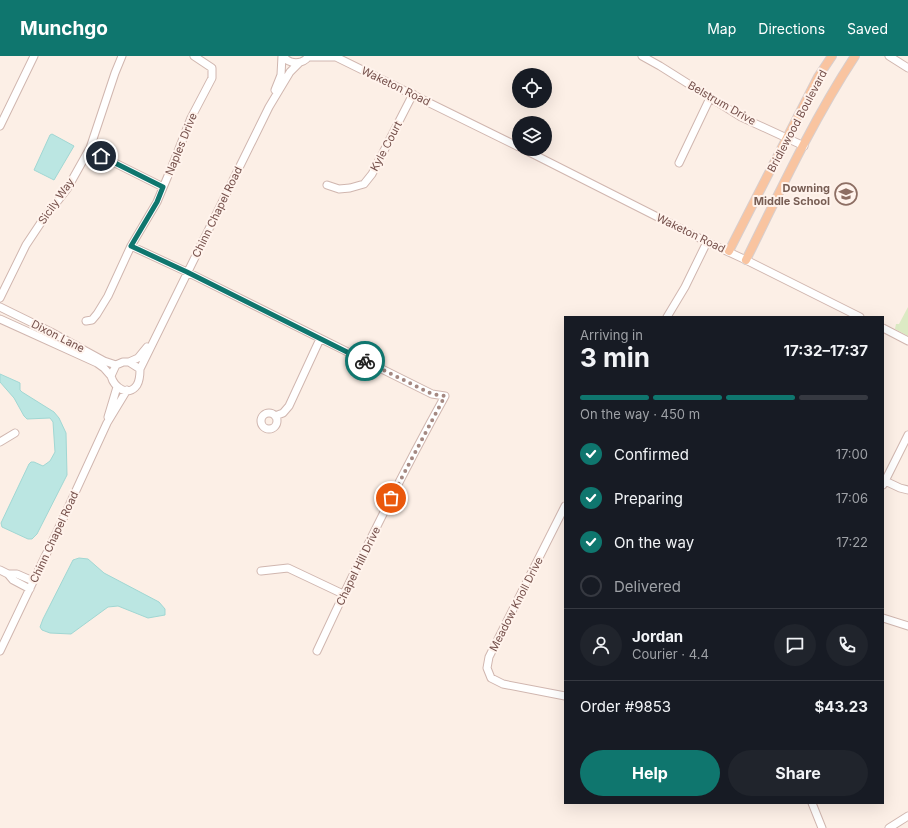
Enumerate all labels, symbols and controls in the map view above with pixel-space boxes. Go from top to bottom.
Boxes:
text: Munchgo [20,17,108,40]
text: Map [707,20,736,37]
text: Directions [758,20,825,37]
text: Saved [847,20,888,37]
street label: Waketon Road [359,63,433,109]
street label: Bridlewood Boulevard [764,67,830,175]
map controls [512,68,552,156]
button: locate [512,68,552,108]
street label: Belstrum Drive [685,78,759,128]
street label: Naples Drive [162,111,200,177]
button: layers [512,116,552,156]
street label: Kyle Court [367,118,405,173]
pin [84,139,118,173]
icon: home [90,145,112,167]
street label: Chinn Chapel Road [189,164,245,260]
street label: Sicily Way [35,175,77,227]
place label: Downing Middle School [754,181,830,208]
school or university icon: Downing Middle School [833,181,859,207]
street label: Waketon Road [654,210,728,256]
street label: Dixon Lane [29,317,87,355]
text: Arriving in [580,327,643,343]
courier [345,341,385,381]
text: 17:32–17:37 [784,341,868,360]
text: 3 min [580,342,650,373]
icon: bike [354,350,376,372]
text: On the way · 450 m [580,406,700,422]
icon: check [580,443,602,465]
text: Confirmed [614,445,689,464]
text: 17:00 [836,446,868,462]
pin [374,481,408,515]
icon: bag [380,487,402,509]
icon: check [580,487,602,509]
street label: Chinn Chapel Road [27,489,81,585]
text: Preparing [614,489,683,508]
text: 17:06 [836,490,868,506]
street label: Chapel Hill Drive [333,524,383,608]
icon: check [580,531,602,553]
text: On the way [614,533,694,552]
text: 17:22 [836,534,868,550]
street label: Meadow Knoll Drive [486,554,546,654]
text: Delivered [614,577,681,596]
button: person [580,624,622,666]
button: chat [774,624,816,666]
button: phone [826,624,868,666]
text: Jordan [632,627,683,646]
text: Courier · 4.4 [632,646,709,662]
text: Order #9853 [580,697,671,716]
text: $43.23 [815,697,868,716]
button: Help [580,750,720,796]
button: Share [728,750,868,796]

